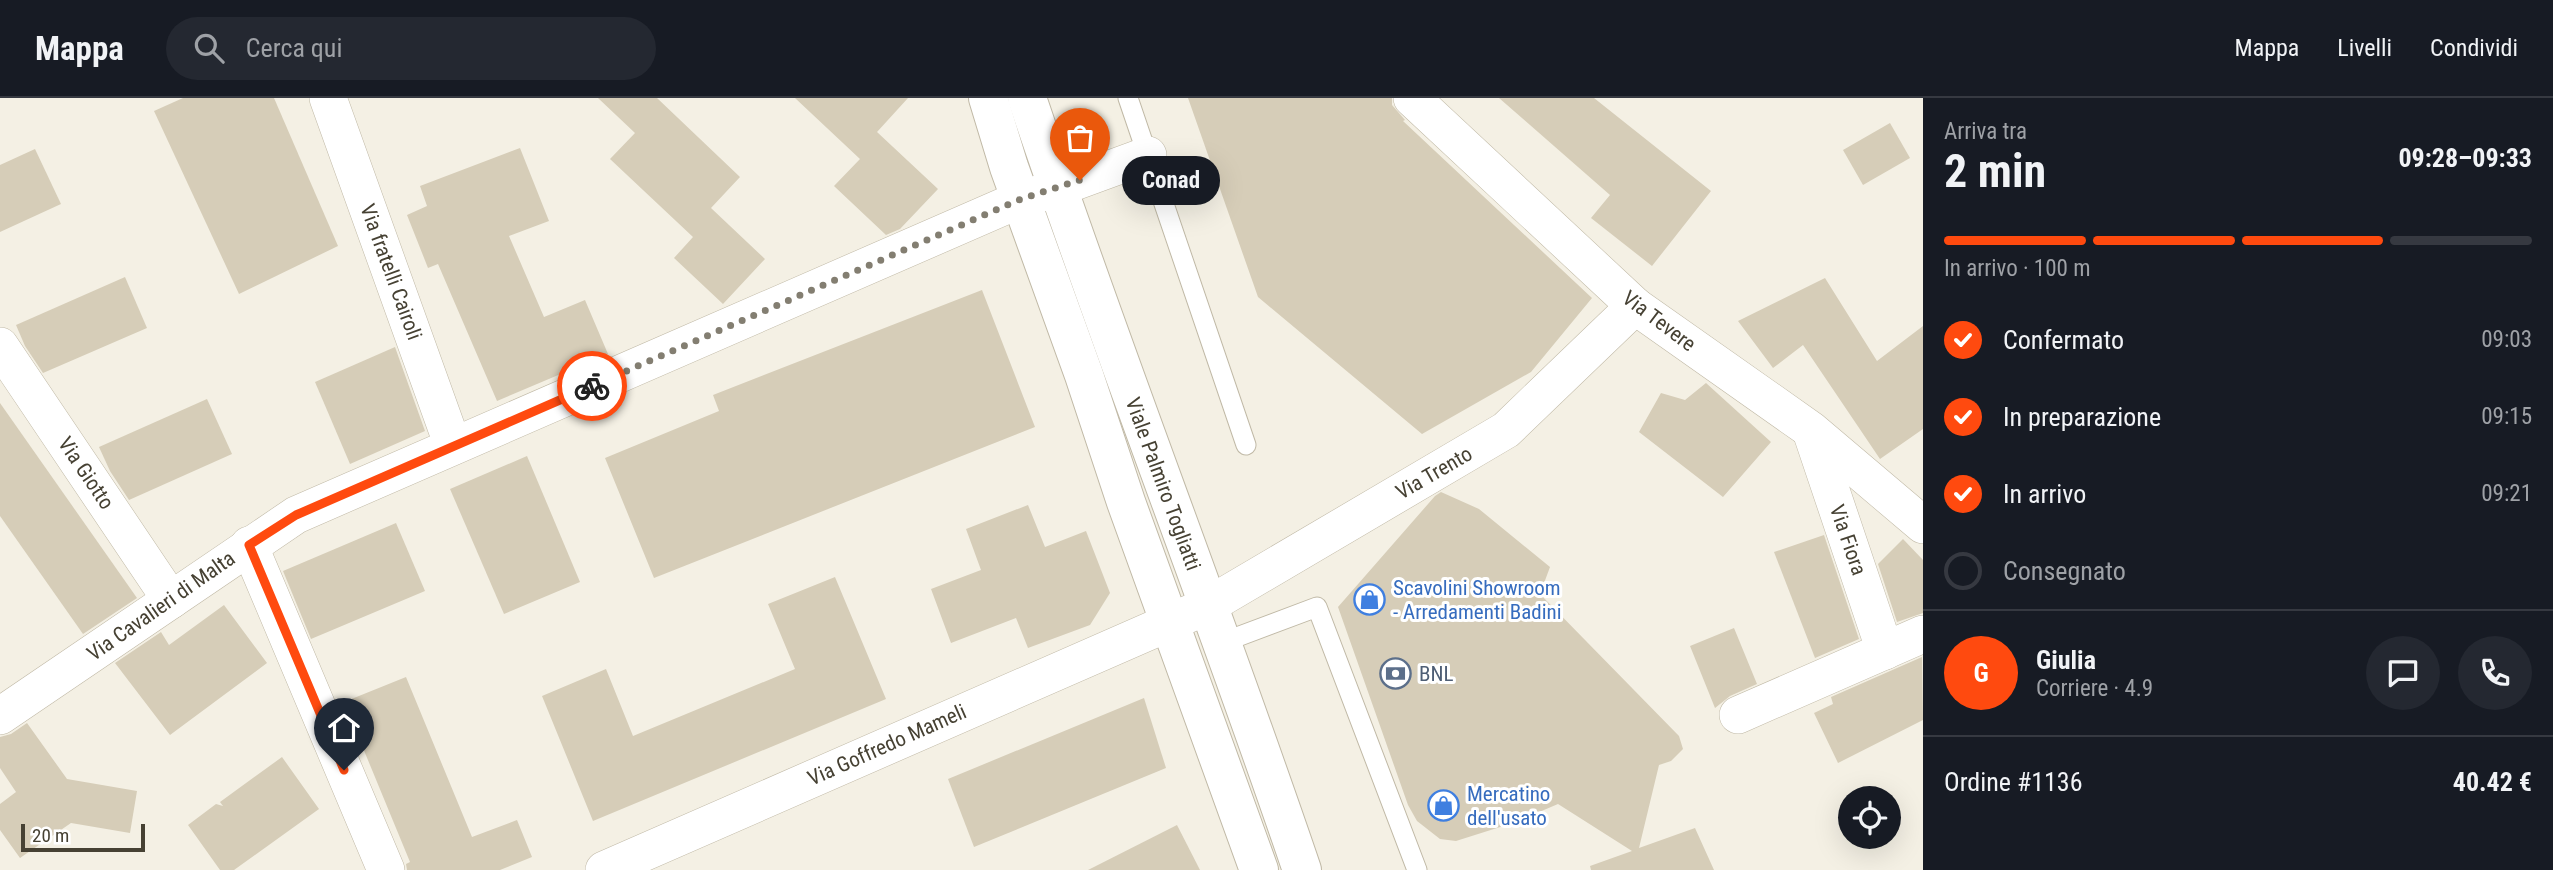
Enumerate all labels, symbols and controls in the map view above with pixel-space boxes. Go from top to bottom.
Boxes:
search box [166,17,656,80]
text: Mappa [35,29,124,68]
icon: search [190,29,228,67]
text: Cerca qui [246,33,342,63]
text: Mappa [2235,34,2299,62]
text: Livelli [2337,34,2392,62]
text: Condividi [2430,34,2518,62]
pin [1050,108,1110,180]
text: Arriva tra [1944,118,2027,145]
icon: bag [1061,119,1099,157]
text: 09:28–09:33 [2398,143,2532,173]
text: 2 min [1944,144,2046,198]
callout: Conad [1122,155,1220,204]
text: Conad [1142,167,1200,194]
street label: Via fratelli Cairoli [355,201,427,343]
text: In arrivo · 100 m [1944,255,2091,282]
street label: Via Tevere [1618,286,1700,356]
icon: check [1944,321,1982,359]
text: Confermato [2003,325,2124,355]
text: 09:03 [2481,326,2532,353]
courier [557,351,627,421]
icon: bike [573,367,611,405]
street label: Viale Palmiro Togliatti [1121,394,1205,574]
icon: check [1944,398,1982,436]
text: In preparazione [2003,402,2161,432]
text: 09:15 [2481,403,2532,430]
street label: Via Giotto [53,432,119,514]
street label: Via Trento [1392,442,1476,504]
icon: check [1944,475,1982,513]
text: In arrivo [2003,479,2086,509]
text: 09:21 [2481,480,2532,507]
street label: Via Fiora [1825,502,1871,578]
street label: Via Cavalieri di Malta [83,546,239,666]
text: Consegnato [2003,556,2126,586]
place label: Scavolini Showroom - Arredamenti Badini [1393,576,1562,624]
shop icon: Scavolini Showroom - Arredamenti Badini [1353,583,1387,617]
button: chat [2366,636,2440,710]
button: phone [2458,636,2532,710]
text: Giulia [2036,645,2096,675]
bank icon: BNL [1379,657,1413,691]
text: G [1973,658,1989,688]
place label: BNL [1419,662,1453,686]
text: Corriere · 4.9 [2036,675,2153,702]
pin [314,698,374,770]
street label: Via Goffredo Mameli [804,699,970,791]
icon: home [325,709,363,747]
text: Ordine #1136 [1944,767,2083,797]
text: 40.42 € [2453,767,2532,797]
place label: Mercatino dell'usato [1467,782,1550,830]
map controls [1838,786,1901,849]
button: locate [1838,786,1901,849]
shop icon: Mercatino dell'usato [1427,789,1461,823]
scale bar [21,821,145,853]
text: 20 m [32,824,69,847]

